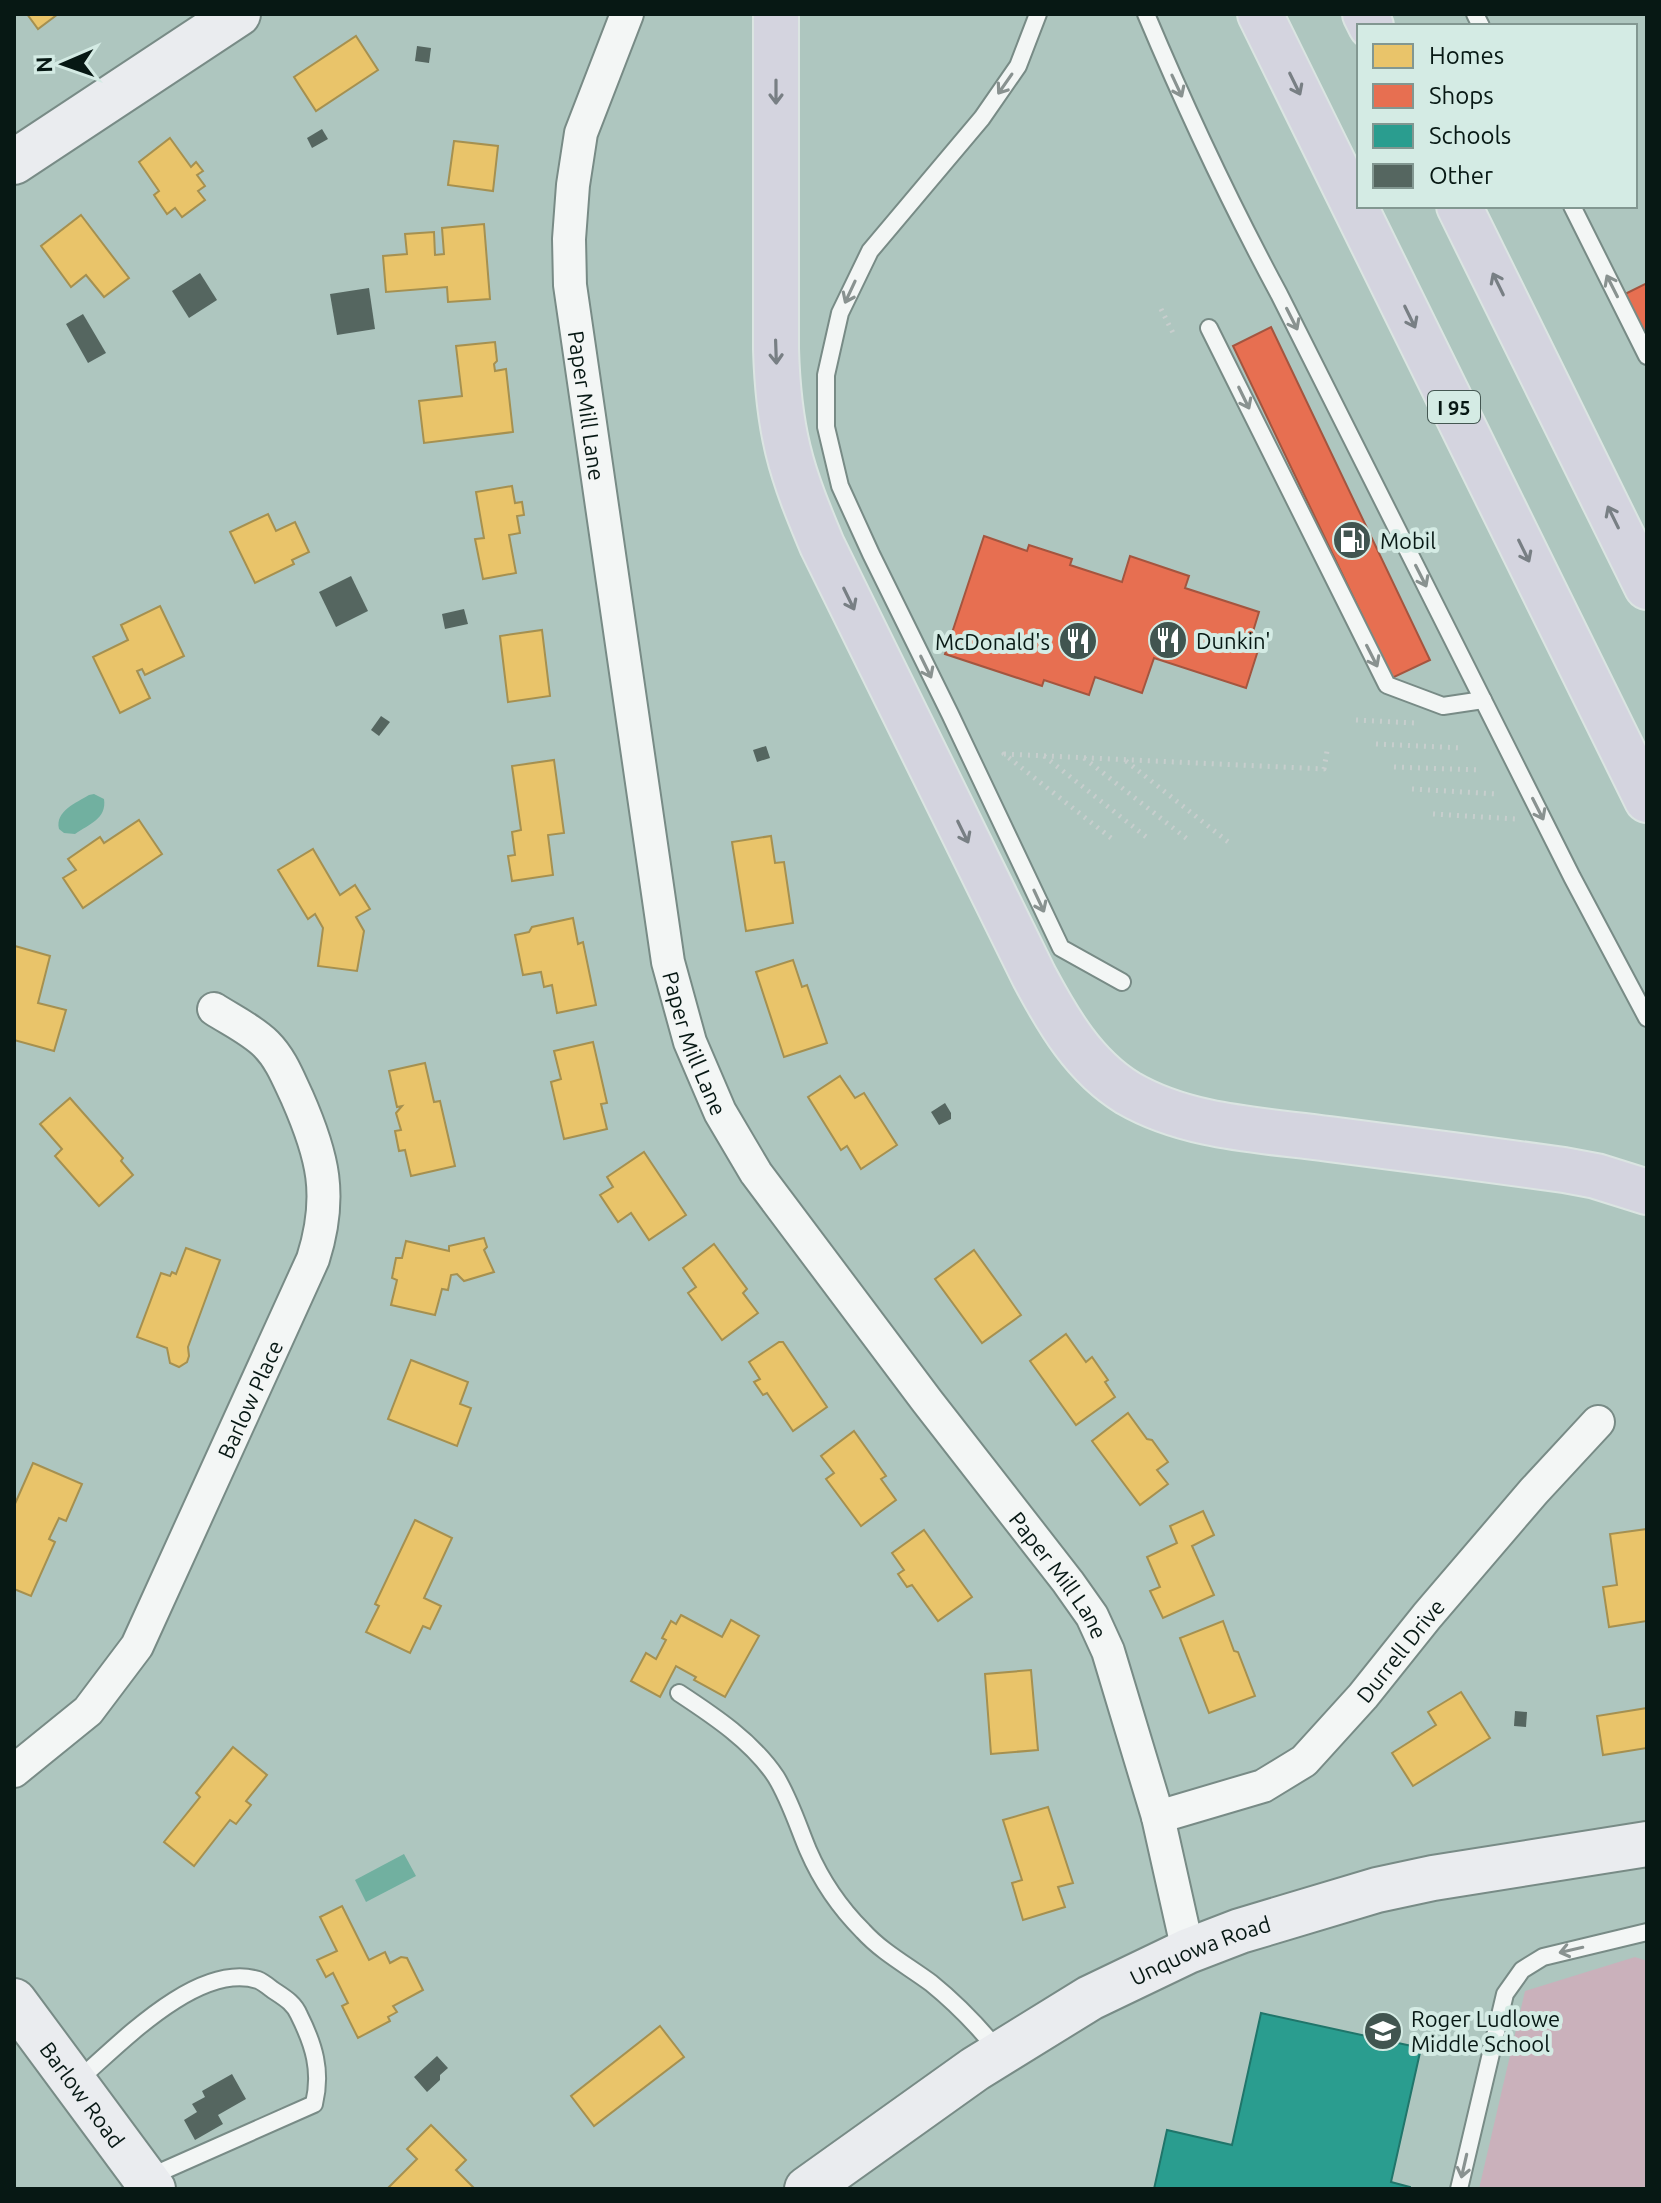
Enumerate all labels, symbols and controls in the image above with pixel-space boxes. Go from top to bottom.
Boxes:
north arrow [24,24,104,104]
legend [1357,24,1637,208]
text: Homes [1429,42,1504,69]
text: N [31,56,56,73]
one-way arrow [1288,72,1303,96]
one-way arrow [997,73,1013,95]
one-way arrow [1170,73,1185,97]
one-way arrow [768,78,784,105]
text: Shops [1429,82,1494,109]
text: Schools [1429,122,1511,149]
text: Other [1429,162,1493,189]
one-way arrow [1490,273,1505,297]
one-way arrow [1604,274,1619,298]
one-way arrow [842,279,857,303]
one-way arrow [1402,305,1418,329]
one-way arrow [1285,306,1300,330]
street label: Paper Mill Lane [564,329,611,482]
one-way arrow [769,338,784,365]
one-way arrow [1237,385,1252,409]
road number: I 95 [1428,391,1480,423]
one-way arrow [1604,506,1620,530]
fuel station icon: Mobil [1331,519,1373,561]
place label: Mobil [1380,528,1436,553]
one-way arrow [1517,538,1532,562]
one-way arrow [1414,564,1429,588]
one-way arrow [842,586,857,610]
restaurant icon: Dunkin' [1147,619,1189,661]
restaurant icon: McDonald's [1057,620,1099,662]
place label: Dunkin' [1196,628,1271,653]
place label: McDonald's [935,629,1050,654]
one-way arrow [1364,644,1380,667]
one-way arrow [919,654,935,678]
one-way arrow [1530,796,1546,820]
one-way arrow [956,820,971,844]
one-way arrow [1032,889,1047,913]
street label: Paper Mill Lane [659,968,732,1119]
street label: Barlow Place [212,1336,287,1462]
street label: Paper Mill Lane [1005,1506,1113,1642]
street label: Durrell Drive [1351,1593,1449,1707]
street label: Unquowa Road [1126,1910,1273,1990]
one-way arrow [1559,1944,1585,1959]
place label: Roger Ludlowe Middle School [1411,2006,1560,2056]
school or university icon: Roger Ludlowe Middle School [1362,2010,1404,2052]
street label: Barlow Road [36,2037,130,2152]
one-way arrow [1456,2153,1471,2178]

